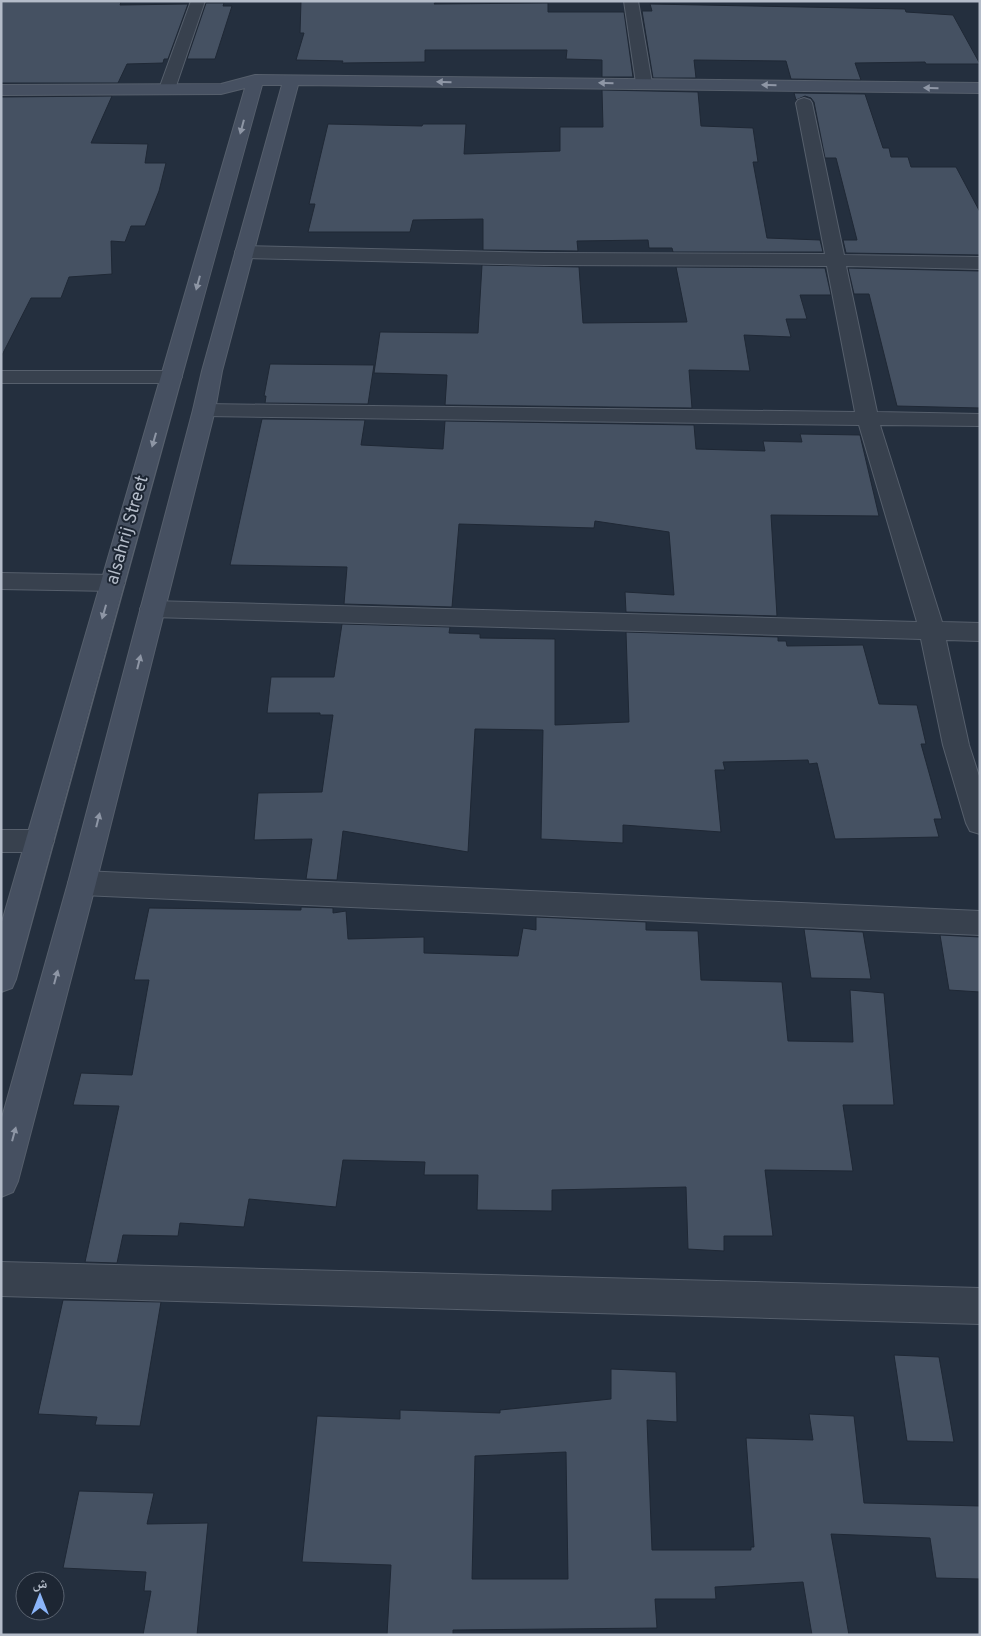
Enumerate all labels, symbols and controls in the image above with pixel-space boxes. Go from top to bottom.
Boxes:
one-way arrow [435,78,451,86]
one-way arrow [598,79,614,87]
one-way arrow [760,81,776,89]
one-way arrow [923,83,939,91]
one-way arrow [238,119,246,134]
one-way arrow [193,276,201,291]
one-way arrow [150,432,158,447]
street label: alsahrij Street [101,473,155,587]
one-way arrow [99,605,107,620]
one-way arrow [135,655,143,670]
one-way arrow [95,812,103,827]
one-way arrow [53,969,61,984]
one-way arrow [10,1126,18,1141]
north arrow [15,1571,65,1621]
text: ش [33,1576,48,1593]

